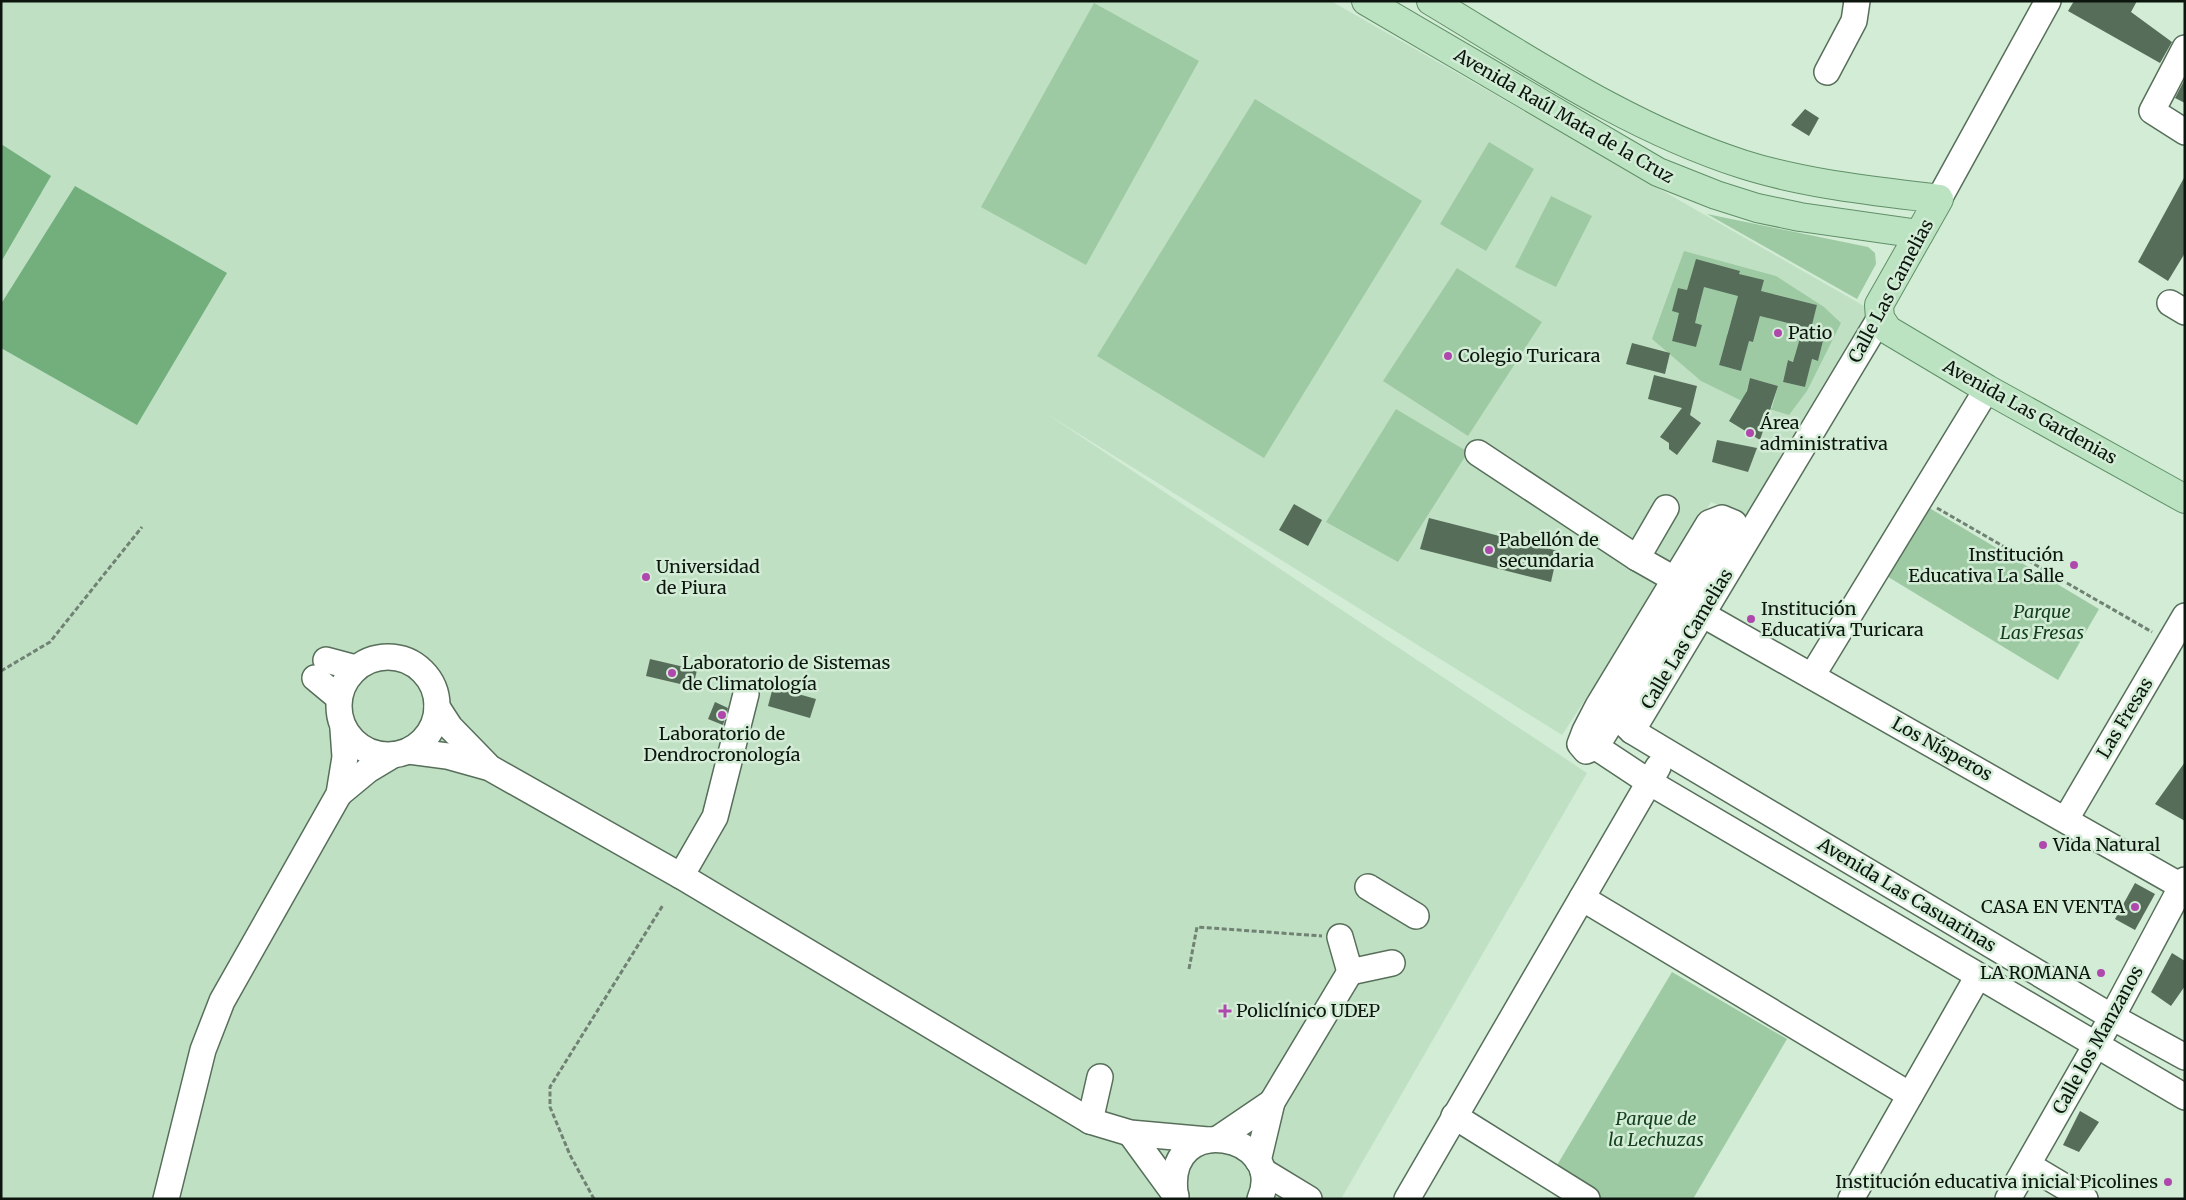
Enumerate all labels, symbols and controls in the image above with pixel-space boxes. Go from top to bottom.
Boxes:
street label: Avenida Raúl Mata de la Cruz [1449,43,1678,188]
street label: Calle Las Camelias [1843,215,1938,367]
place label: Patio [1788,321,1832,344]
marker: Patio [1772,327,1784,339]
place label: Colegio Turicara [1458,344,1601,367]
marker: Colegio Turicara [1442,350,1454,362]
street label: Avenida Las Gardenias [1939,354,2121,469]
place label: Área administrativa [1759,411,1888,455]
marker: Área administrativa [1744,427,1756,439]
place label: Pabellón de secundaria [1499,528,1599,572]
place label: Institución Educativa La Salle [1908,543,2064,587]
marker: Pabellón de secundaria [1483,544,1495,556]
place label: Universidad de Piura [656,555,760,599]
marker: Institución Educativa La Salle [2068,559,2080,571]
street label: Calle Las Camelias [1636,564,1738,713]
marker: Universidad de Piura [640,571,652,583]
place label: Institución Educativa Turicara [1761,597,1924,641]
park label: Parque Las Fresas [2000,600,2084,644]
marker: Institución Educativa Turicara [1745,613,1757,625]
place label: Laboratorio de Sistemas de Climatología [682,651,890,695]
marker: Laboratorio de Sistemas de Climatología [666,667,678,679]
street label: Las Fresas [2092,673,2158,762]
marker: Laboratorio de Dendrocronología [716,709,728,721]
street label: Los Nísperos [1888,712,1997,786]
place label: Laboratorio de Dendrocronología [644,722,801,766]
street label: Avenida Las Casuarinas [1813,832,2001,957]
place label: Vida Natural [2052,833,2161,856]
marker: Vida Natural [2037,839,2049,851]
place label: CASA EN VENTA [1981,895,2125,918]
marker: CASA EN VENTA [2129,901,2141,913]
place label: LA ROMANA [1980,961,2091,984]
street label: Calle los Manzanos [2047,961,2148,1118]
marker: LA ROMANA [2095,967,2107,979]
place label: Policlínico UDEP [1236,999,1381,1022]
marker: Policlínico UDEP [1218,1004,1232,1018]
park label: Parque de la Lechuzas [1608,1107,1704,1151]
place label: Institución educativa inicial Picolines [1835,1170,2158,1193]
marker: Institución educativa inicial Picolines [2162,1176,2174,1188]

